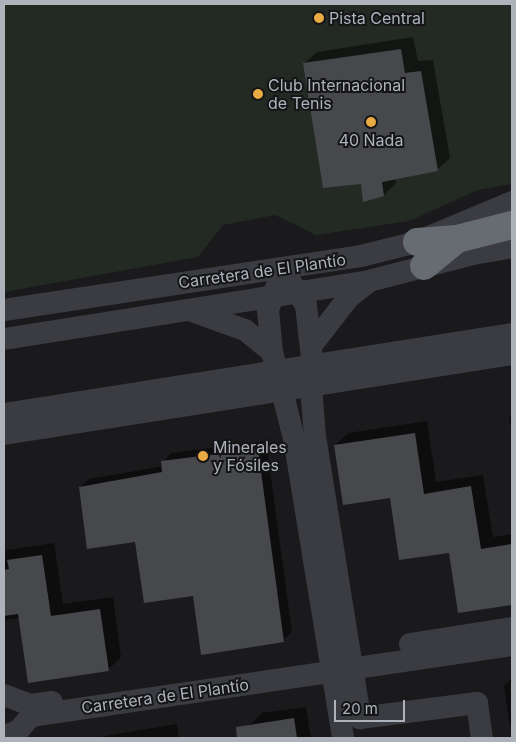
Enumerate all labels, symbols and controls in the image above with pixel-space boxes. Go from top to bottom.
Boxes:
place label: Pista Central [329,8,425,28]
marker: Pista Central [313,12,325,24]
place label: Club Internacional de Tenis [268,75,405,113]
marker: Club Internacional de Tenis [252,88,264,100]
marker: 40 Nada [365,116,377,128]
place label: 40 Nada [339,130,403,150]
street label: Carretera de El Plantío [177,250,347,292]
place label: Minerales y Fósiles [213,437,287,475]
marker: Minerales y Fósiles [197,450,209,462]
street label: Carretera de El Plantío [80,675,250,717]
scale bar [336,690,407,722]
text: 20 m [342,699,378,718]

